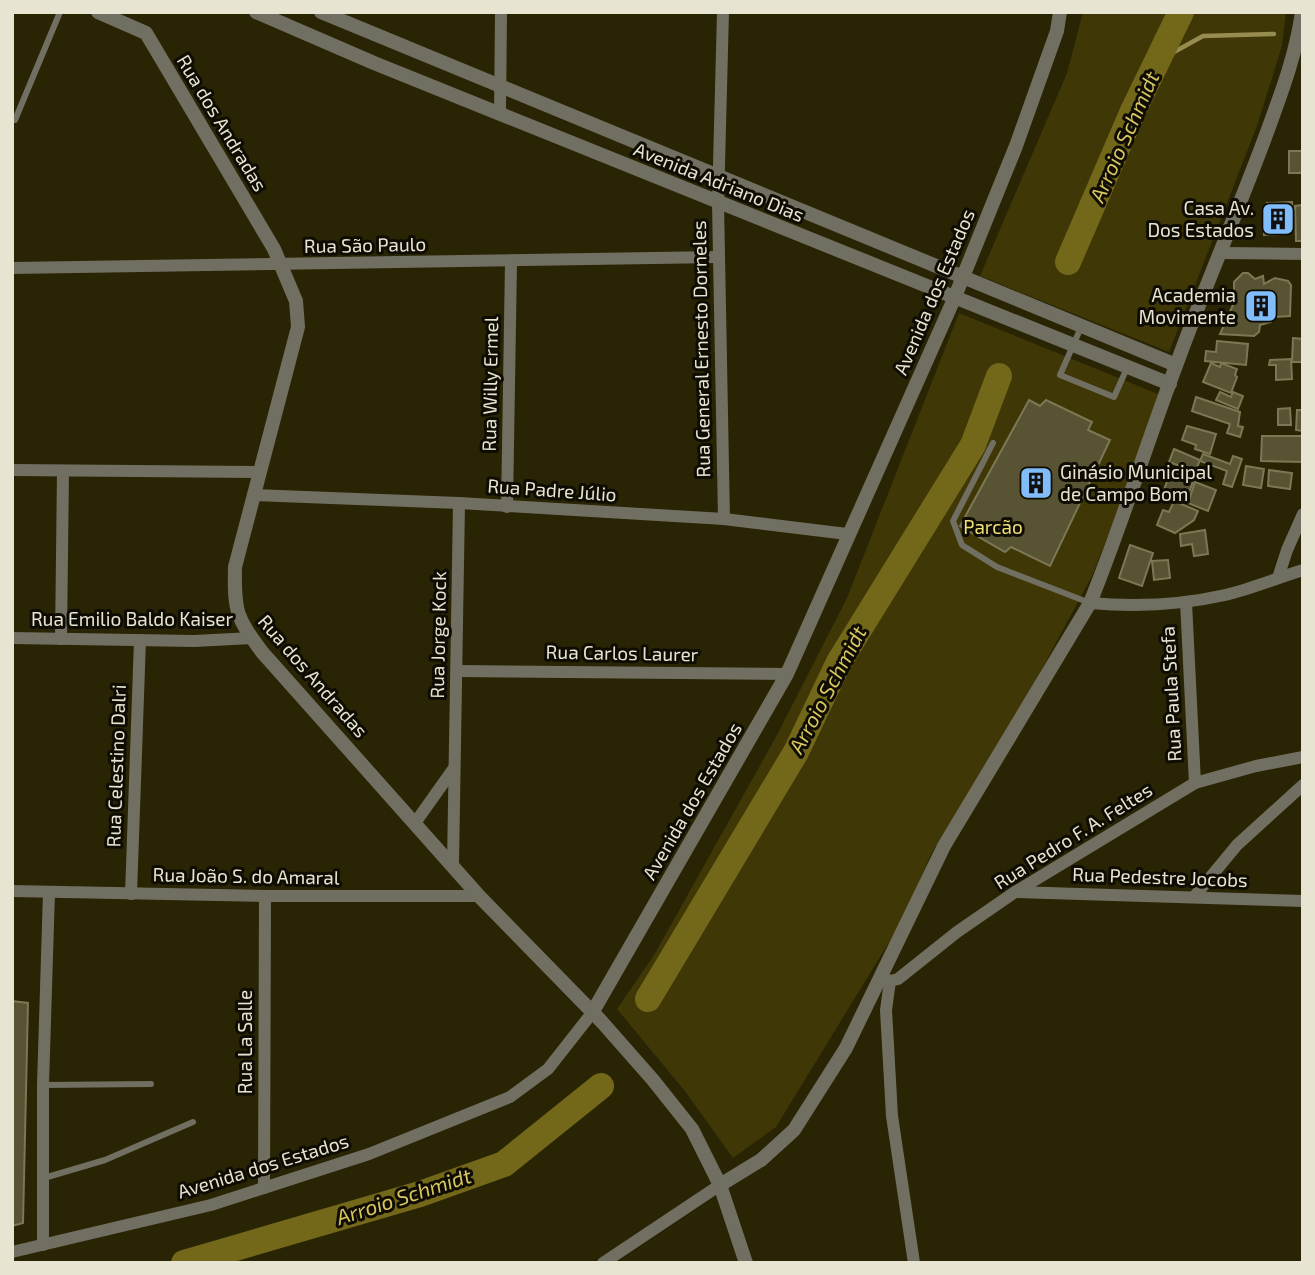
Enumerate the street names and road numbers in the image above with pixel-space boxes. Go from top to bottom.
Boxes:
street label: Rua dos Andradas [173,50,272,195]
street label: Avenida Adriano Dias [631,137,808,226]
street label: Avenida dos Estados [888,205,979,378]
street label: Rua General Ernesto Dorneles [687,220,714,478]
street label: Rua São Paulo [304,232,426,257]
street label: Rua Willy Ermel [477,316,502,452]
street label: Rua Padre Júlio [487,474,617,505]
street label: Rua Jorge Kock [425,571,450,699]
street label: Rua Emilio Baldo Kaiser [31,607,233,630]
street label: Rua dos Andradas [254,610,373,742]
street label: Rua Paula Stefa [1155,626,1186,762]
street label: Rua Carlos Laurer [545,640,699,665]
street label: Rua Celestino Dalri [101,684,130,848]
street label: Avenida dos Estados [637,718,746,883]
street label: Rua Pedro F. A. Feltes [990,778,1156,894]
street label: Rua João S. do Amaral [152,862,340,889]
street label: Rua Pedestre Jocobs [1072,862,1248,891]
street label: Rua La Salle [233,990,256,1094]
street label: Avenida dos Estados [174,1129,351,1203]

